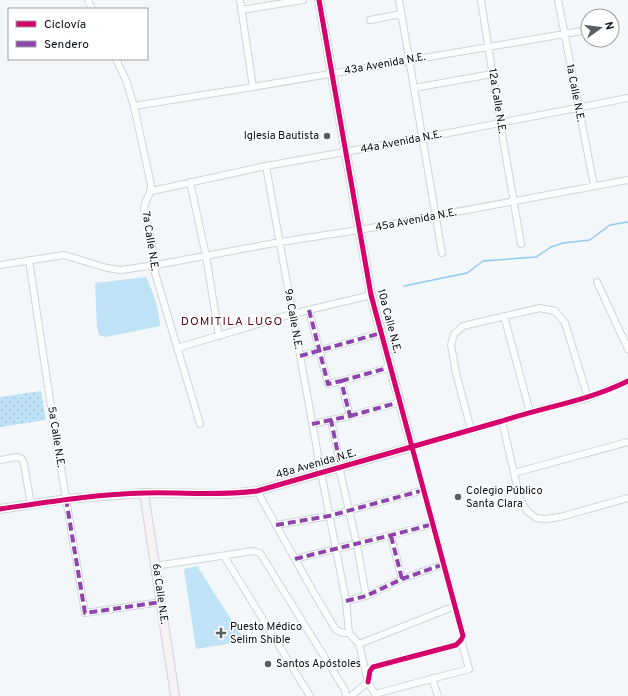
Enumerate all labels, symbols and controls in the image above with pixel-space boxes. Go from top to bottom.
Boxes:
legend [8,8,148,60]
north arrow [580,8,620,48]
text: Ciclovía [44,17,86,33]
text: N [601,20,616,31]
text: Sendero [44,37,89,53]
street label: 43a Avenida N.E. [343,50,427,78]
street label: 1a Calle N.E. [563,63,587,123]
street label: 12a Calle N.E. [485,67,509,135]
street label: 44a Avenida N.E. [359,127,443,157]
place label: Iglesia Bautista [244,129,319,143]
marker: Iglesia Bautista [322,131,332,141]
street label: 45a Avenida N.E. [374,205,458,235]
street label: 7a Calle N.E. [138,210,162,272]
street label: 10a Calle N.E. [374,287,404,355]
street label: 9a Calle N.E. [281,288,305,350]
district label: DOMITILA LUGO [181,314,283,330]
street label: 5a Calle N.E. [44,405,68,469]
street label: 48a Avenida N.E. [274,446,358,482]
place label: Colegio Público Santa Clara [466,484,543,511]
marker: Colegio Público Santa Clara [453,492,463,502]
street label: 6a Calle N.E. [149,563,171,625]
place label: Puesto Médico Selim Shible [230,620,302,647]
marker: Puesto Médico Selim Shible [215,627,227,639]
place label: Santos Apóstoles [276,657,361,671]
marker: Santos Apóstoles [263,659,273,669]

